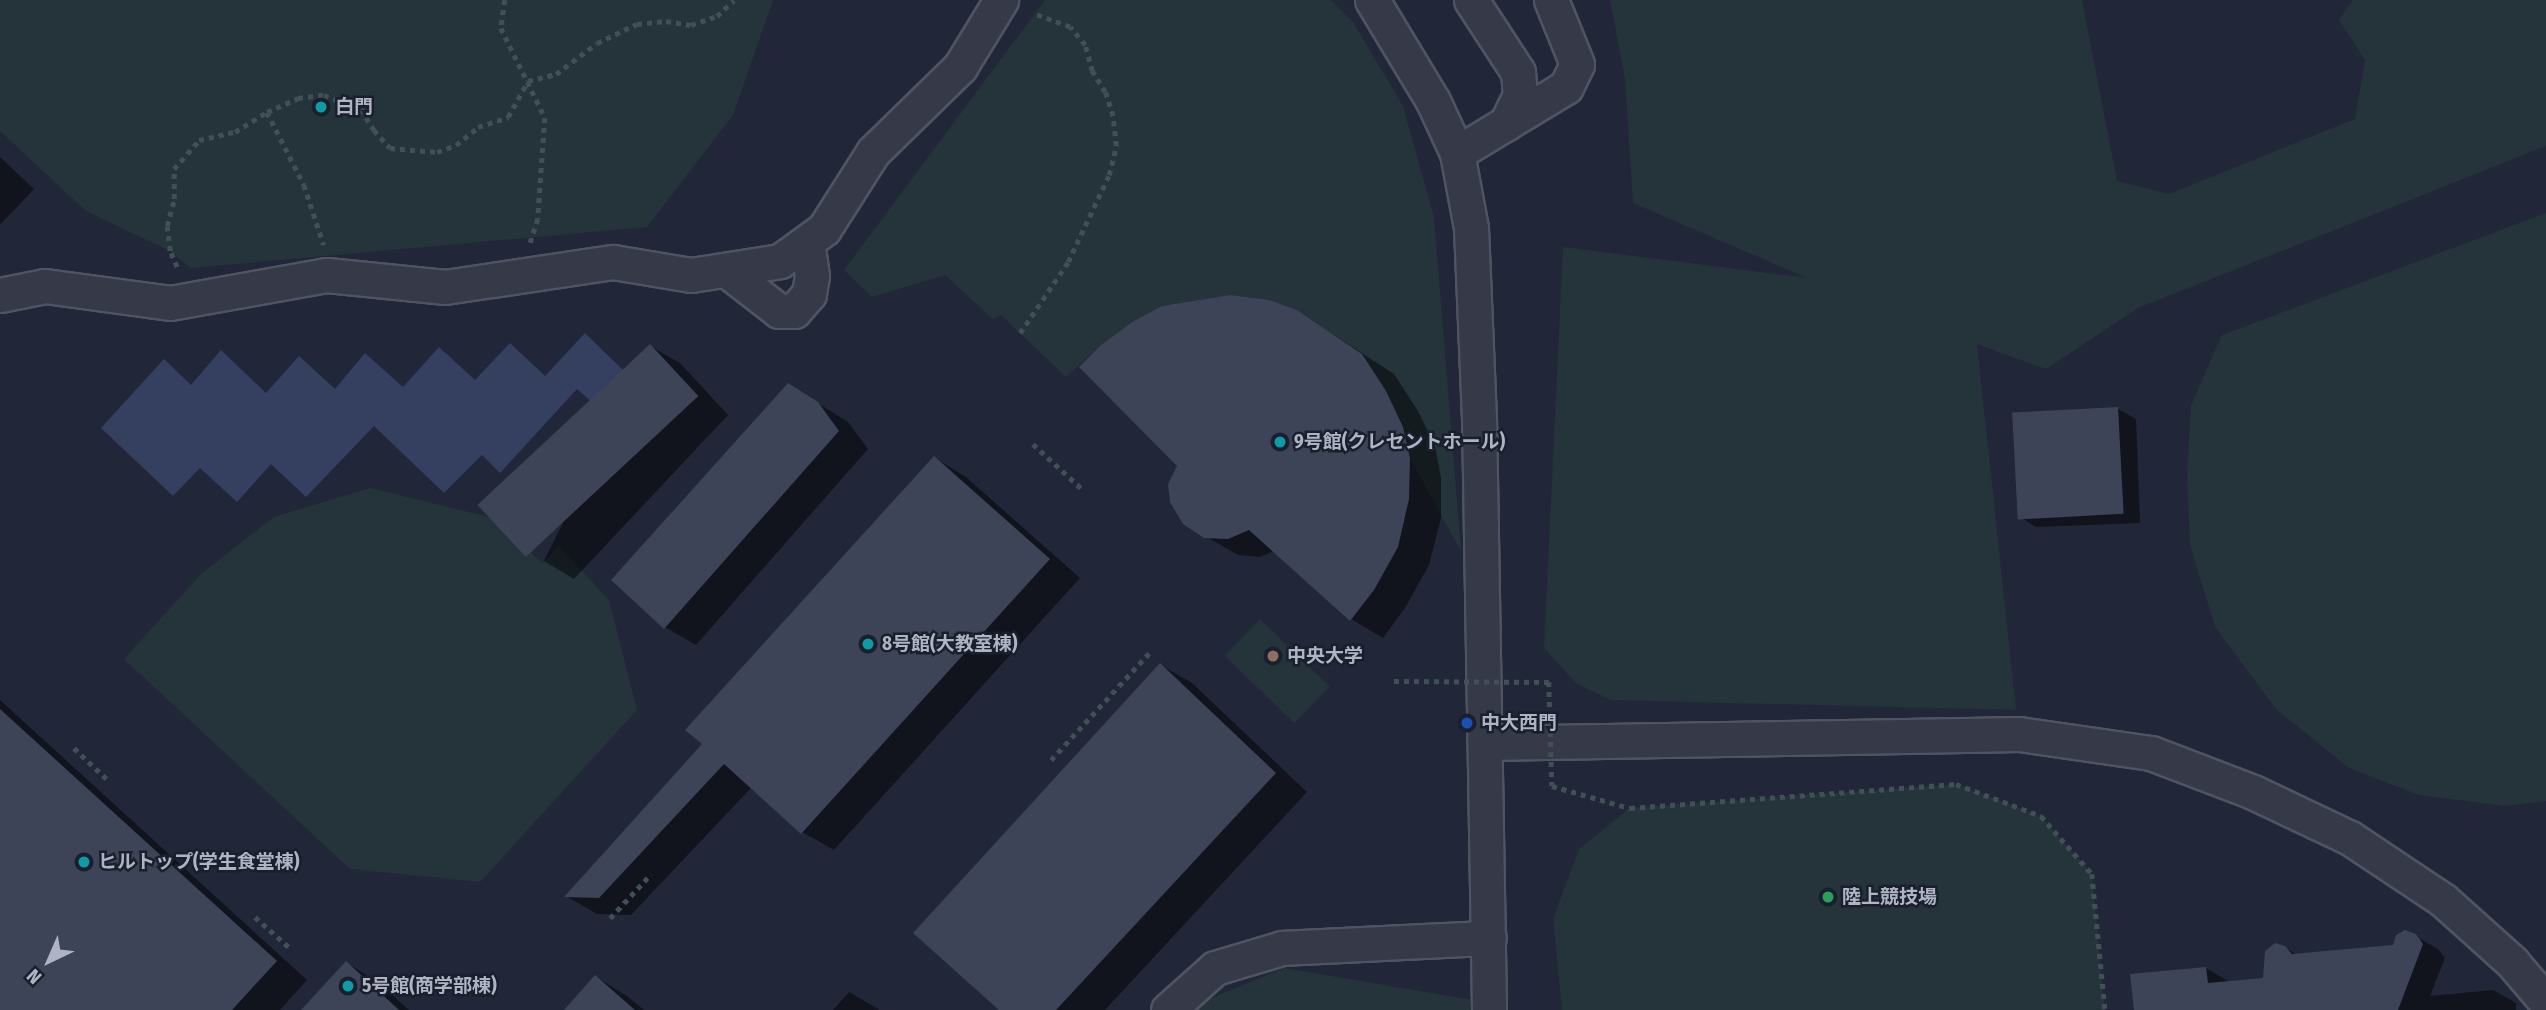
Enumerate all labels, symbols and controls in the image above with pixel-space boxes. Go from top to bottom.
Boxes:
place label: 白門 [335,96,373,118]
marker: 白門 [313,99,329,115]
place label: 9号館(クレセントホール) [1294,431,1505,453]
marker: 9号館(クレセントホール) [1272,434,1288,450]
place label: 8号館(大教室棟) [882,633,1017,655]
marker: 8号館(大教室棟) [860,636,876,652]
place label: 中央大学 [1287,645,1363,667]
marker: 中央大学 [1265,648,1281,664]
place label: 中大西門 [1481,712,1557,734]
marker: 中大西門 [1459,715,1475,731]
place label: ヒルトップ(学生食堂棟) [98,851,299,873]
marker: ヒルトップ(学生食堂棟) [76,854,92,870]
place label: 陸上競技場 [1842,886,1937,908]
marker: 陸上競技場 [1820,889,1836,905]
north arrow [14,926,84,996]
text: N [22,964,46,989]
place label: 5号館(商学部棟) [362,975,497,997]
marker: 5号館(商学部棟) [340,978,356,994]

